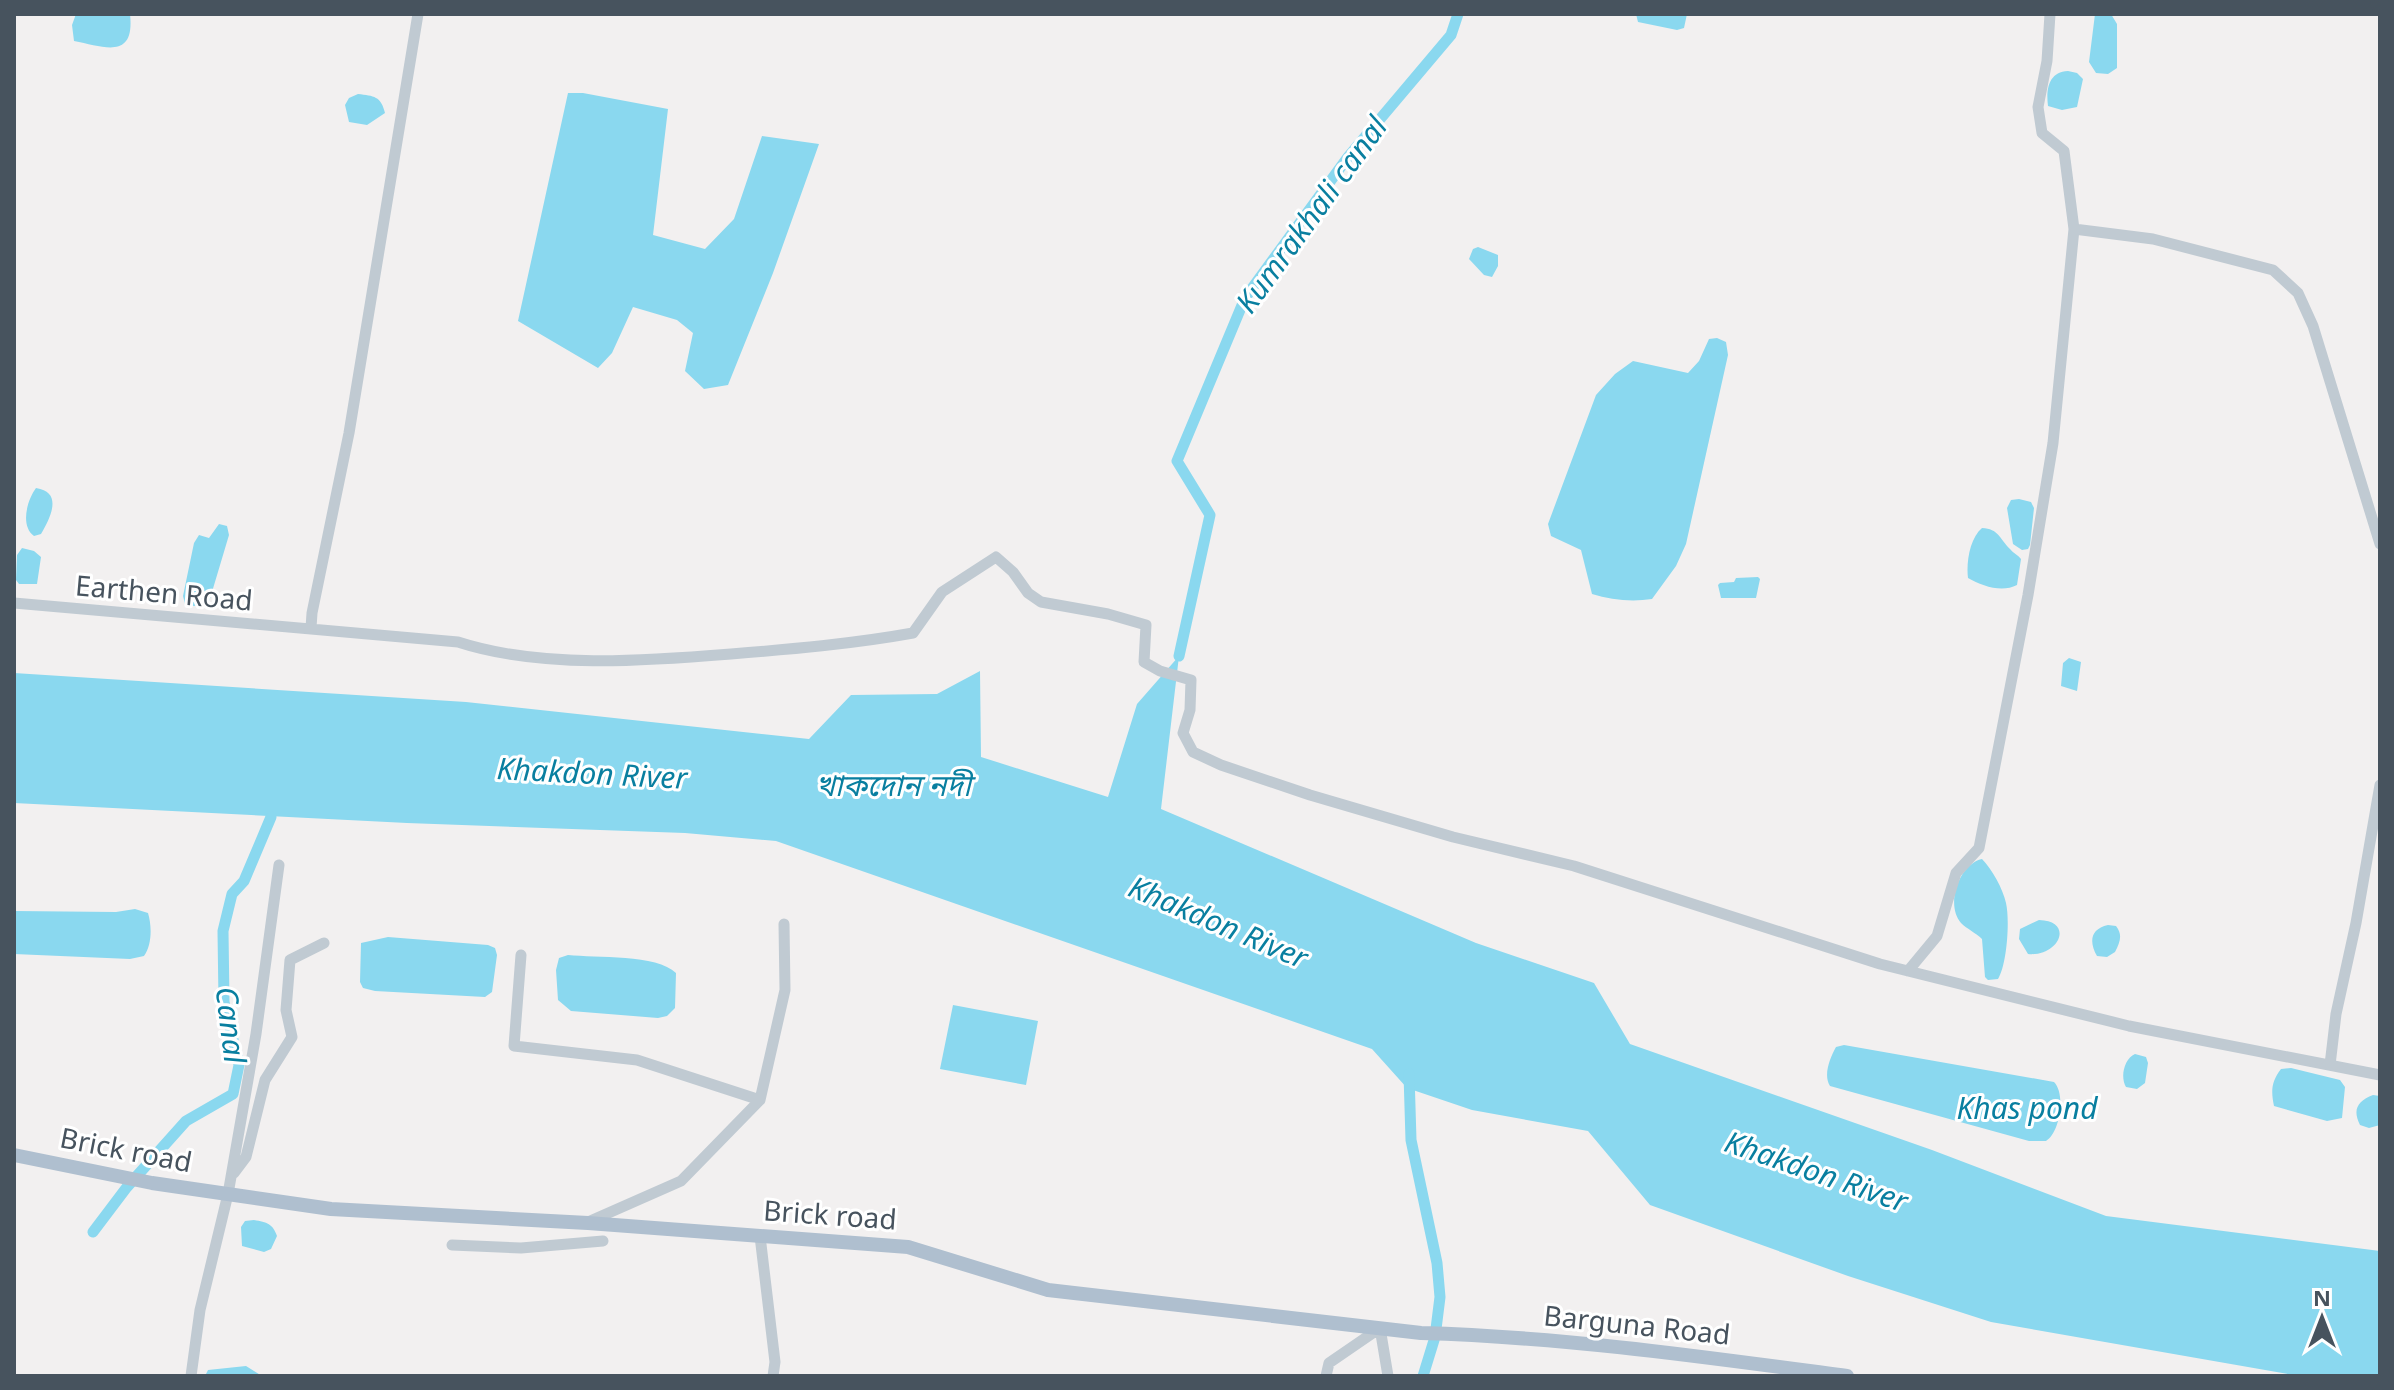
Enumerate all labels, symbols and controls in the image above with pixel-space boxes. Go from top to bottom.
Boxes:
water label: Kumrakhali canal [1225,106,1397,321]
street label: Earthen Road [74,565,254,619]
water label: Khakdon River [496,747,689,798]
water label: খাকদোন নদী [815,764,976,805]
water label: Khakdon River [1123,865,1315,978]
water label: Canal [206,984,257,1067]
water label: Khas pond [1956,1087,2098,1128]
street label: Brick road [57,1118,195,1180]
water label: Khakdon River [1720,1120,1914,1221]
street label: Brick road [762,1190,898,1238]
north arrow [2282,1278,2362,1358]
text: N [2313,1282,2331,1312]
street label: Barguna Road [1542,1295,1732,1353]

